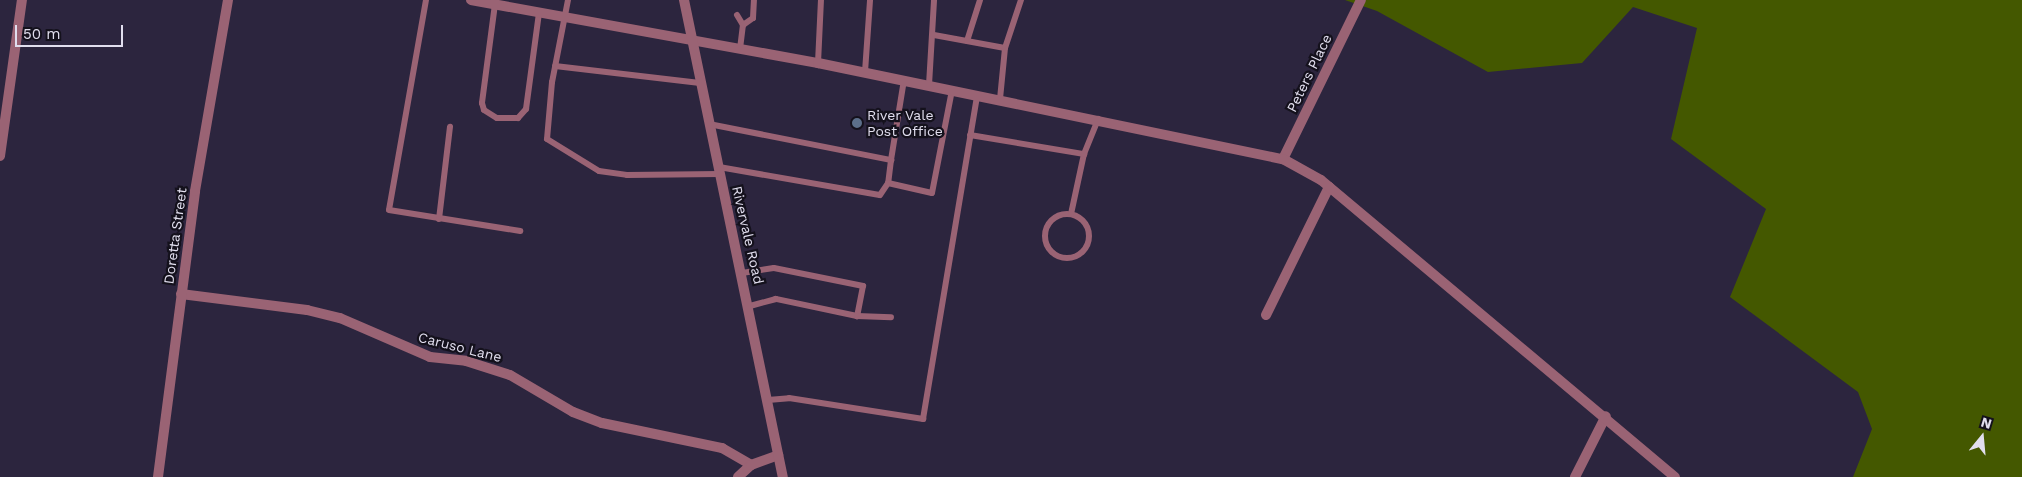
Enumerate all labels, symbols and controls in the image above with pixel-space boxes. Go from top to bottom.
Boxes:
scale bar [18,15,125,47]
text: 50 m [23,25,60,43]
street label: Peters Place [1283,31,1335,115]
place label: River Vale Post Office [867,107,943,140]
marker: River Vale Post Office [851,117,863,129]
street label: Rivervale Road [729,184,767,286]
street label: Doretta Street [160,187,190,285]
street label: Caruso Lane [417,329,503,365]
north arrow [1957,412,2007,462]
text: N [1979,413,1994,432]

